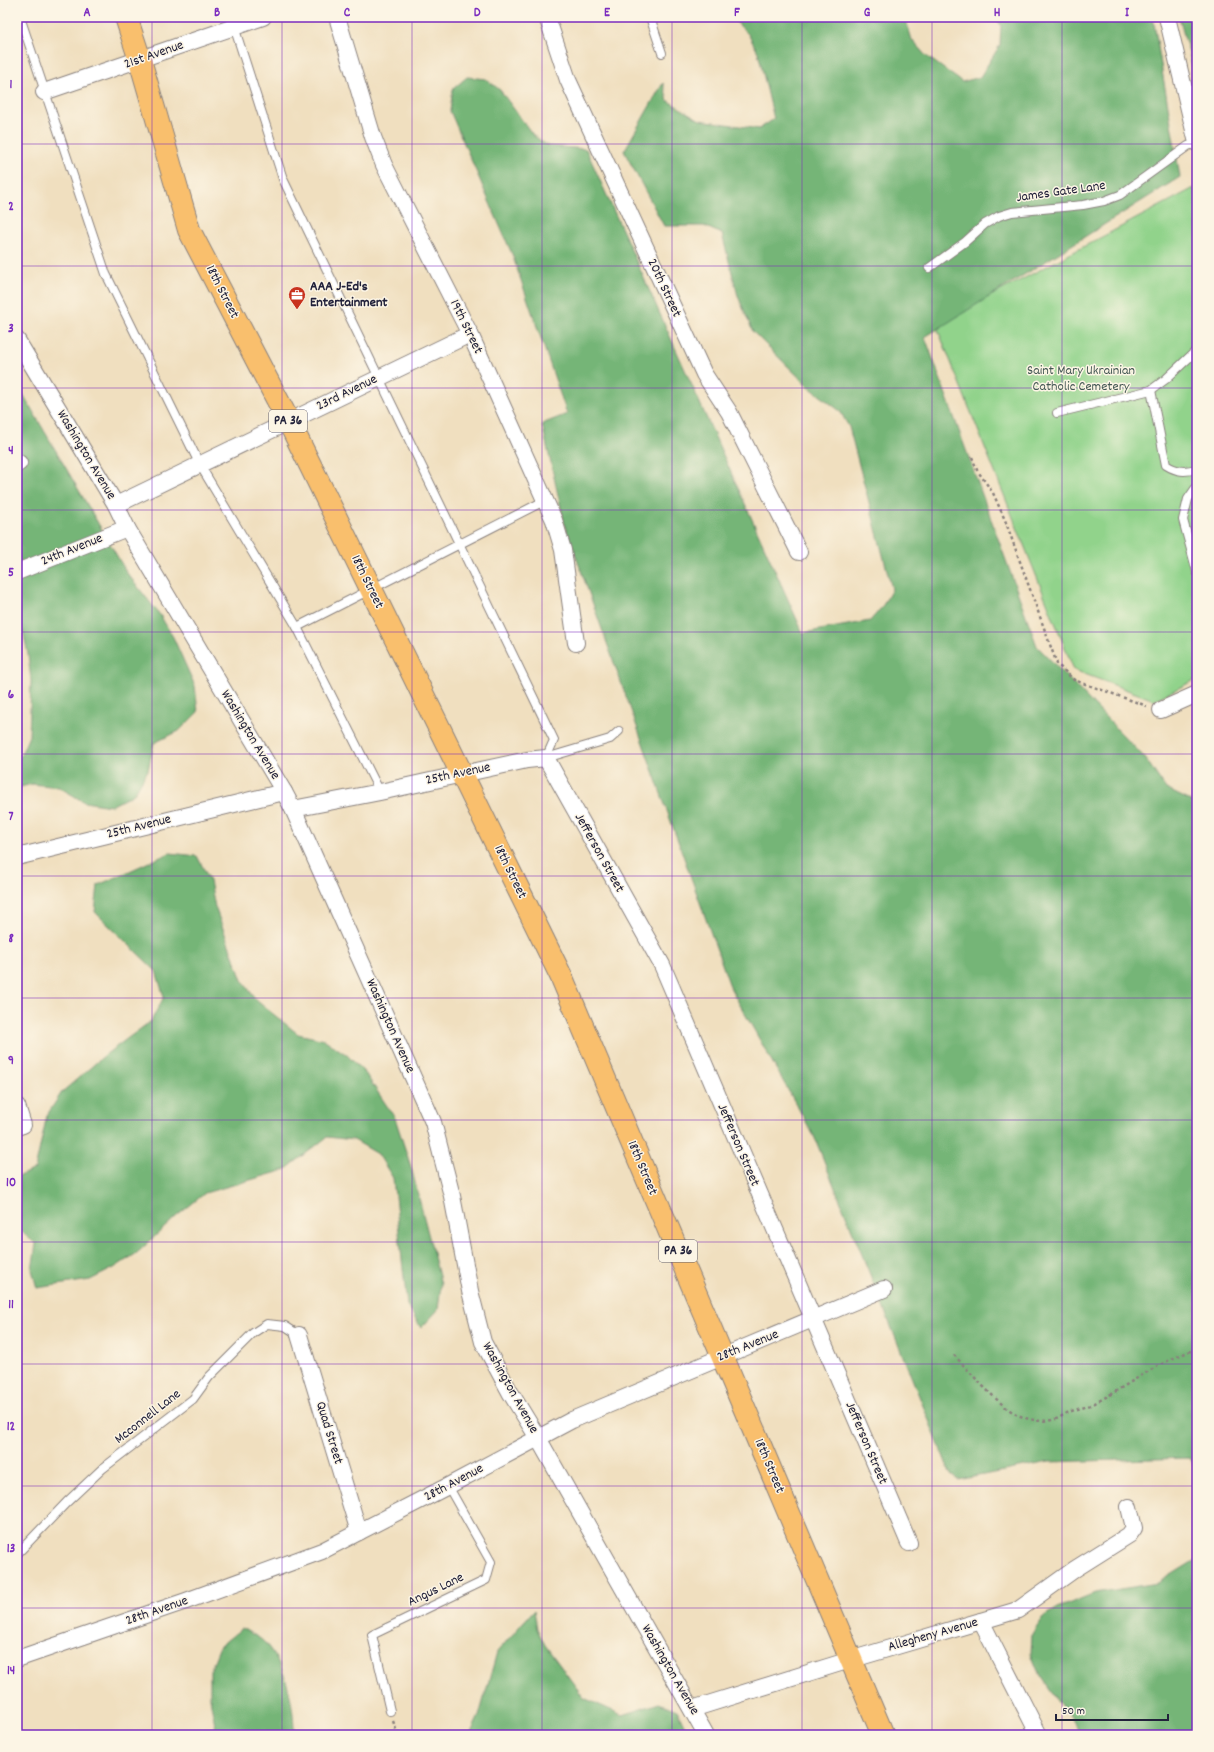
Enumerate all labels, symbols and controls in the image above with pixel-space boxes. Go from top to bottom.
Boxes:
text: A [83,4,91,23]
text: B [214,4,220,23]
text: C [344,4,351,23]
text: D [474,4,481,23]
text: E [604,4,611,23]
text: F [734,4,740,23]
text: G [864,4,871,23]
text: H [994,4,1001,23]
text: I [1125,4,1130,23]
street label: 21st Avenue [122,35,186,75]
text: 1 [10,76,13,95]
street label: James Gate Lane [1015,176,1107,208]
text: 2 [8,198,14,217]
street label: 20th Street [642,255,686,321]
street label: 18th Street [200,262,244,322]
place label: AAA J-Ed's Entertainment [310,277,388,313]
office icon: AAA J-Ed's Entertainment [287,285,307,310]
street label: 19th Street [444,296,488,358]
text: 3 [8,320,14,339]
park label: Saint Mary Ukrainian Catholic Cemetery [1027,361,1135,397]
street label: 23rd Avenue [313,370,381,416]
street label: Washington Avenue [51,406,121,504]
road number: PA 36 [269,410,307,432]
text: 4 [8,442,14,461]
street label: 24th Avenue [38,529,106,571]
street label: 18th Street [345,552,389,612]
text: 5 [8,564,14,583]
text: 6 [8,686,15,705]
street label: Washington Avenue [215,686,285,784]
street label: 25th Avenue [424,757,492,791]
text: 7 [9,808,14,827]
street label: 25th Avenue [105,809,173,845]
street label: Jefferson Street [569,810,629,896]
street label: 18th Street [488,842,532,902]
text: 8 [8,930,14,949]
street label: Washington Avenue [360,976,420,1076]
text: 9 [8,1052,14,1071]
street label: Jefferson Street [712,1101,764,1189]
street label: 18th Street [622,1138,662,1198]
text: 10 [6,1174,16,1193]
road number: PA 36 [659,1240,697,1262]
text: 11 [8,1296,14,1315]
street label: 28th Avenue [714,1325,782,1367]
street label: Washington Avenue [477,1339,543,1437]
street label: Mcconnell Lane [110,1385,186,1449]
street label: Quad Street [310,1399,348,1467]
street label: Jefferson Street [840,1399,892,1487]
text: 12 [7,1418,16,1437]
street label: 18th Street [749,1436,789,1496]
street label: 28th Avenue [421,1459,487,1507]
text: 13 [7,1540,16,1559]
street label: Angus Lane [405,1568,467,1612]
street label: 28th Avenue [123,1591,191,1631]
street label: Allegheny Avenue [886,1613,980,1657]
street label: Washington Avenue [636,1621,704,1719]
text: 14 [7,1662,15,1681]
scale bar [1056,1696,1168,1722]
text: 50 m [1062,1703,1085,1720]

